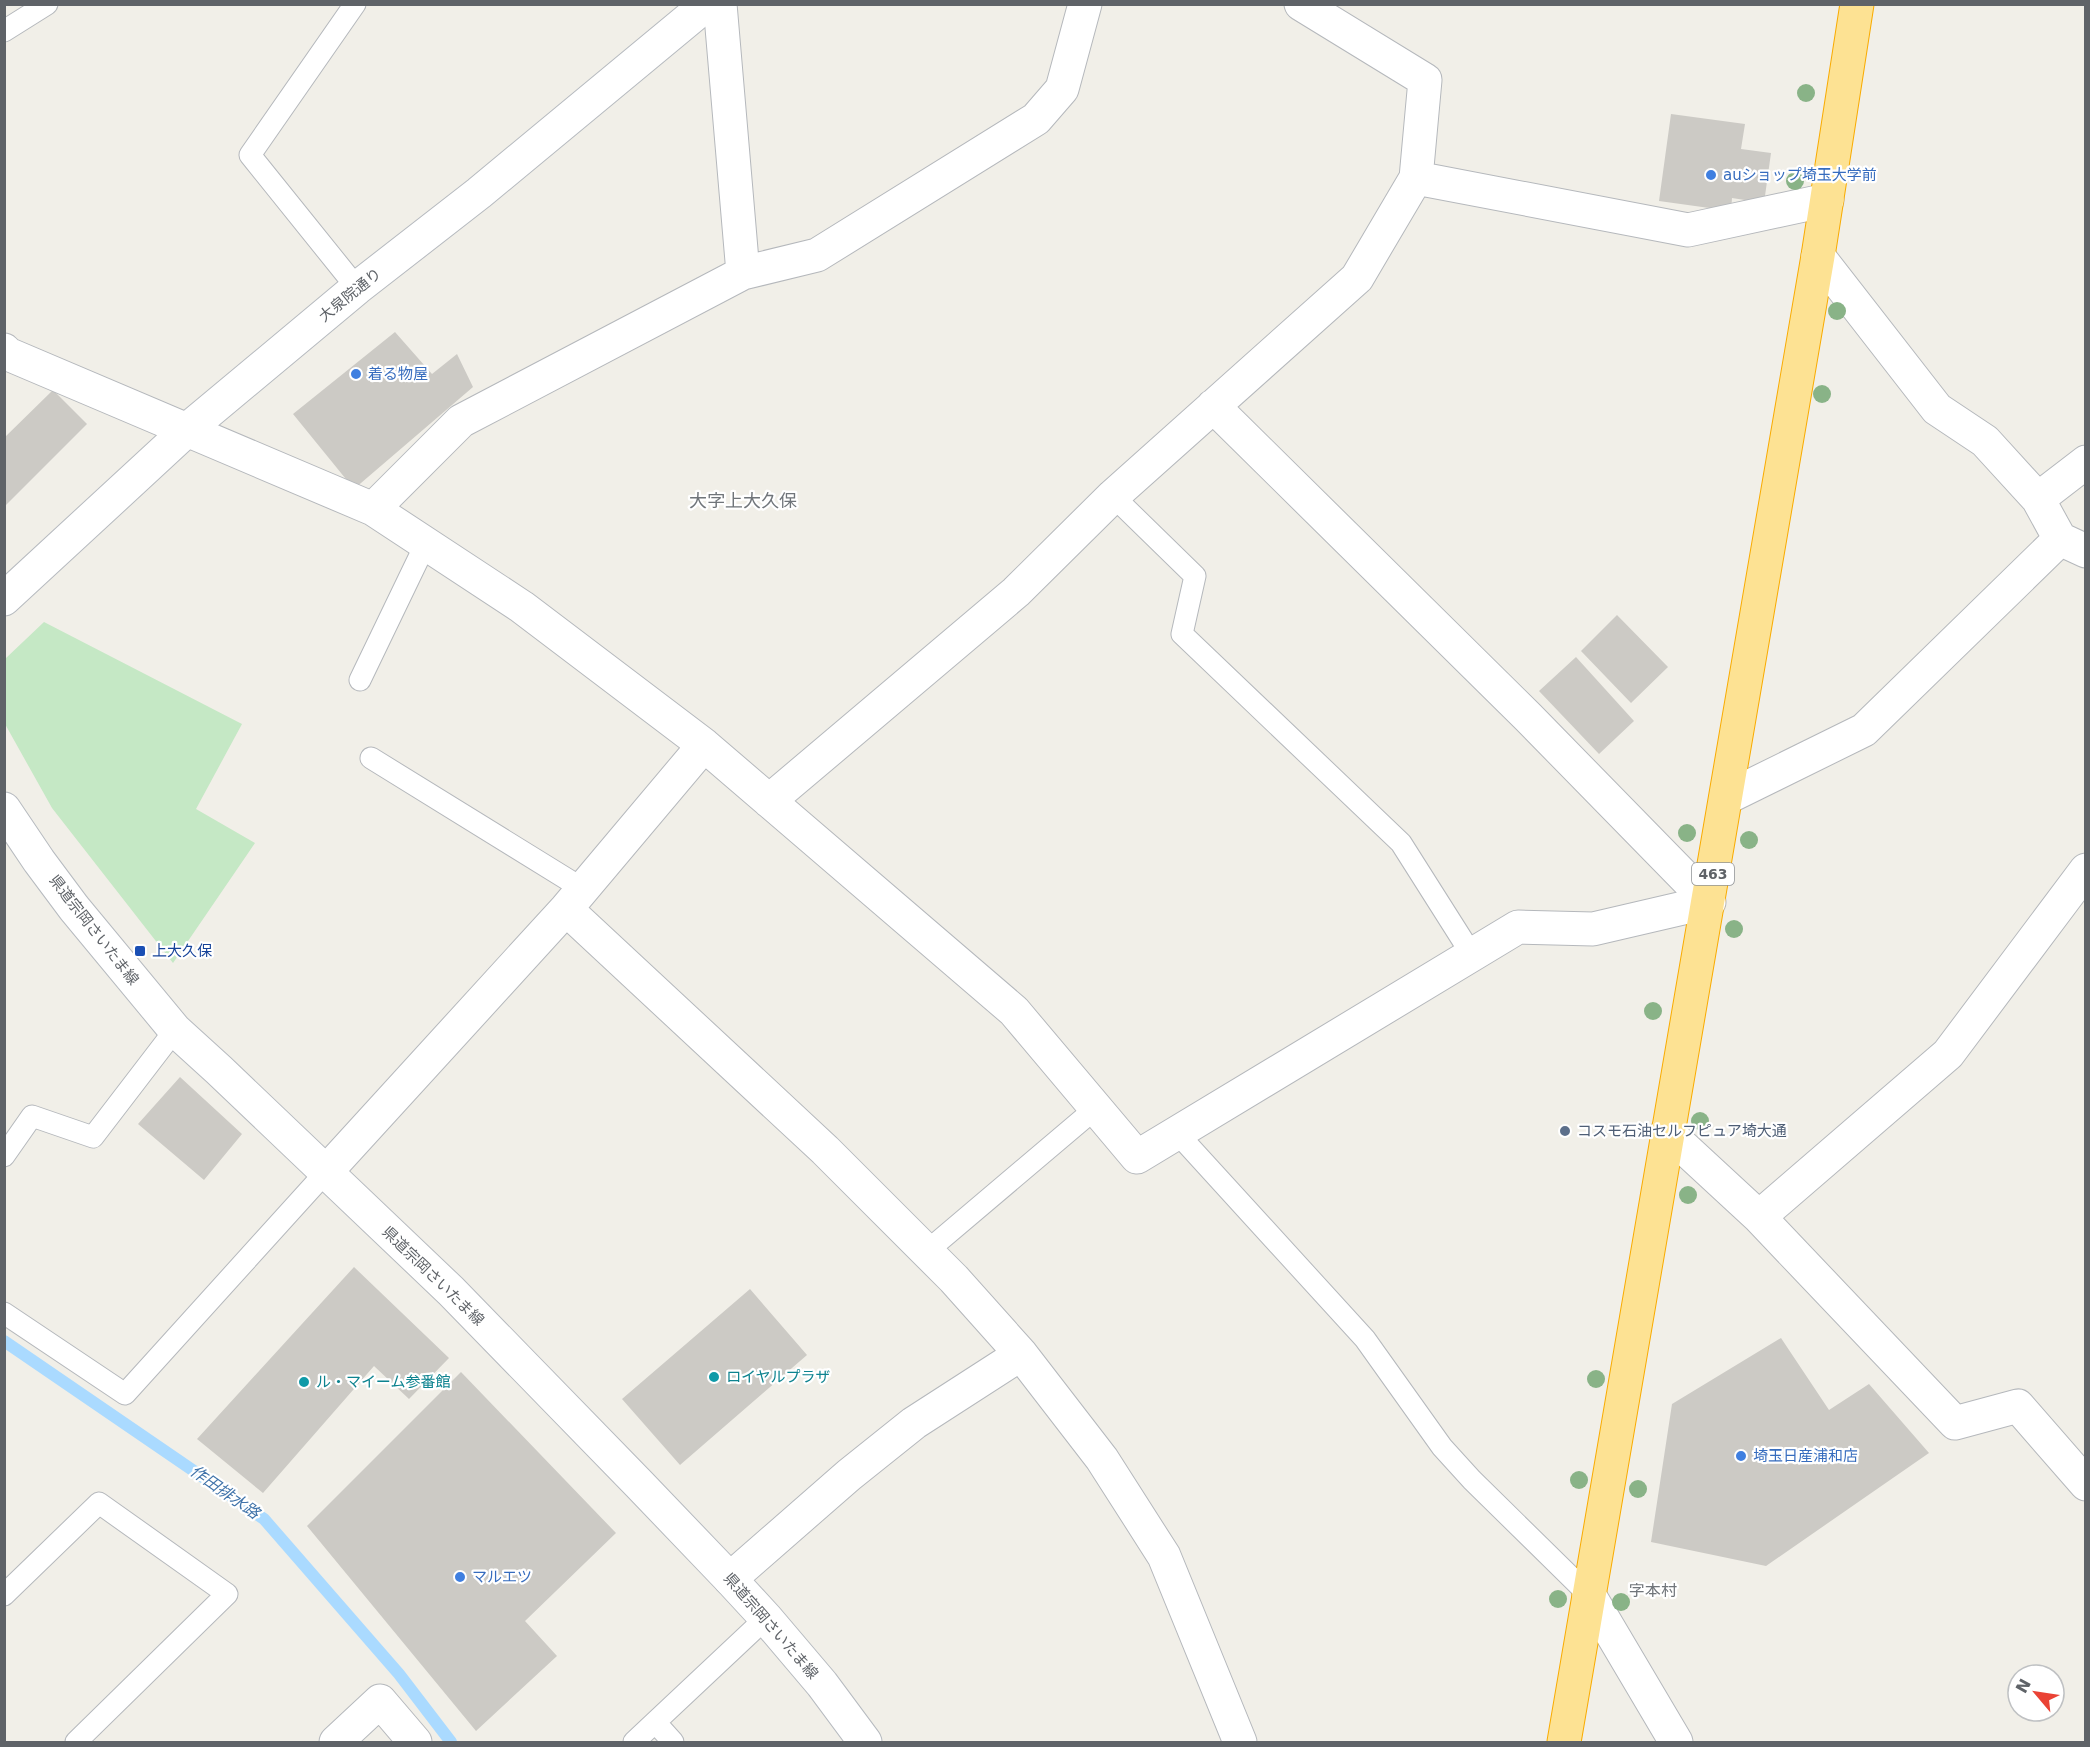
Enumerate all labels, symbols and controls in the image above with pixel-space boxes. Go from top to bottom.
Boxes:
place label: auショップ埼玉大学前 [1723,166,1877,184]
marker: auショップ埼玉大学前 [1704,168,1718,182]
street label: 大泉院通り [315,264,385,326]
place label: 着る物屋 [368,365,428,383]
marker: 着る物屋 [349,367,363,381]
district label: 大字上大久保 [689,490,797,511]
road number: 463 [1692,863,1734,885]
street label: 県道宗岡さいたま線 [45,871,143,989]
place label: 上大久保 [152,942,212,960]
marker: 上大久保 [133,944,147,958]
place label: コスモ石油セルフピュア埼大通 [1577,1122,1787,1140]
marker: コスモ石油セルフピュア埼大通 [1558,1124,1572,1138]
street label: 県道宗岡さいたま線 [378,1223,488,1329]
place label: ロイヤルプラザ [726,1368,831,1386]
marker: ロイヤルプラザ [707,1370,721,1384]
place label: ル・マイーム参番館 [316,1373,451,1391]
marker: ル・マイーム参番館 [297,1375,311,1389]
place label: 埼玉日産浦和店 [1753,1447,1858,1465]
marker: 埼玉日産浦和店 [1734,1449,1748,1463]
water label: 作田排水路 [187,1461,265,1524]
place label: マルエツ [472,1568,532,1586]
street label: 県道宗岡さいたま線 [720,1569,822,1683]
marker: マルエツ [453,1570,467,1584]
district label: 字本村 [1629,1581,1677,1600]
north arrow [2006,1663,2066,1723]
text: N [2012,1676,2035,1696]

